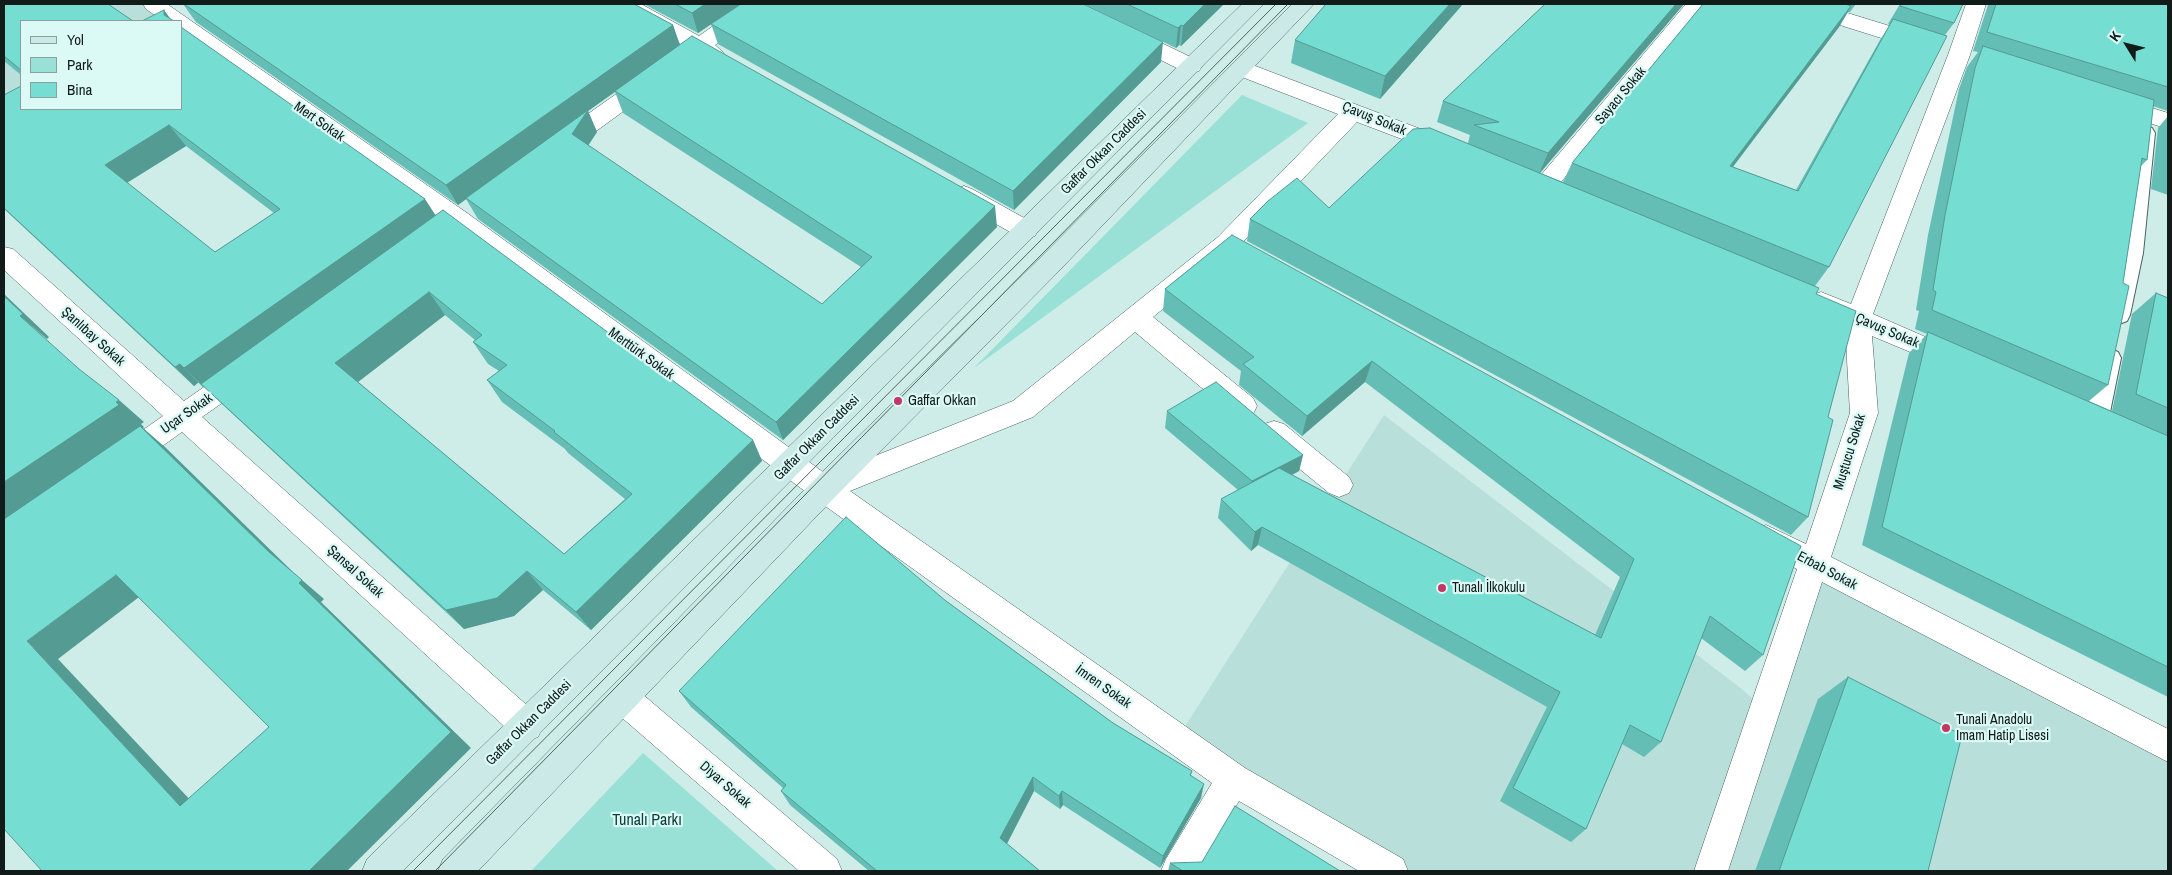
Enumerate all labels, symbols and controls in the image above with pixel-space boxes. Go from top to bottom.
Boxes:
legend [20,20,182,110]
north arrow [2102,20,2152,70]
text: K [2105,28,2125,45]
text: Yol [67,29,84,50]
text: Park [67,54,92,75]
street label: Sayacı Sokak [1592,64,1650,128]
text: Bina [67,79,92,100]
street label: Mert Sokak [290,98,348,146]
street label: Çavuş Sokak [1339,99,1409,139]
street label: Gaffar Okkan Caddesi [1058,106,1150,198]
street label: Şanlıbay Sokak [58,304,128,370]
street label: Çavuş Sokak [1853,310,1921,352]
street label: Merttürk Sokak [605,325,677,383]
street label: Uçar Sokak [158,390,216,438]
street label: Gaffar Okkan Caddesi [771,392,863,484]
place label: Gaffar Okkan [908,393,976,409]
marker: Gaffar Okkan [892,395,904,407]
street label: Muştucu Sokak [1830,412,1870,492]
street label: Şansal Sokak [323,542,387,602]
street label: Erbab Sokak [1794,548,1860,594]
place label: Tunalı İlkokulu [1452,580,1525,596]
marker: Tunalı İlkokulu [1436,582,1448,594]
street label: İmren Sokak [1072,662,1134,712]
street label: Gaffar Okkan Caddesi [483,677,575,769]
place label: Tunali Anadolu Imam Hatip Lisesi [1956,712,2049,744]
marker: Tunali Anadolu Imam Hatip Lisesi [1940,722,1952,734]
street label: Diyar Sokak [696,758,754,812]
park label: Tunalı Parkı [612,811,682,831]

